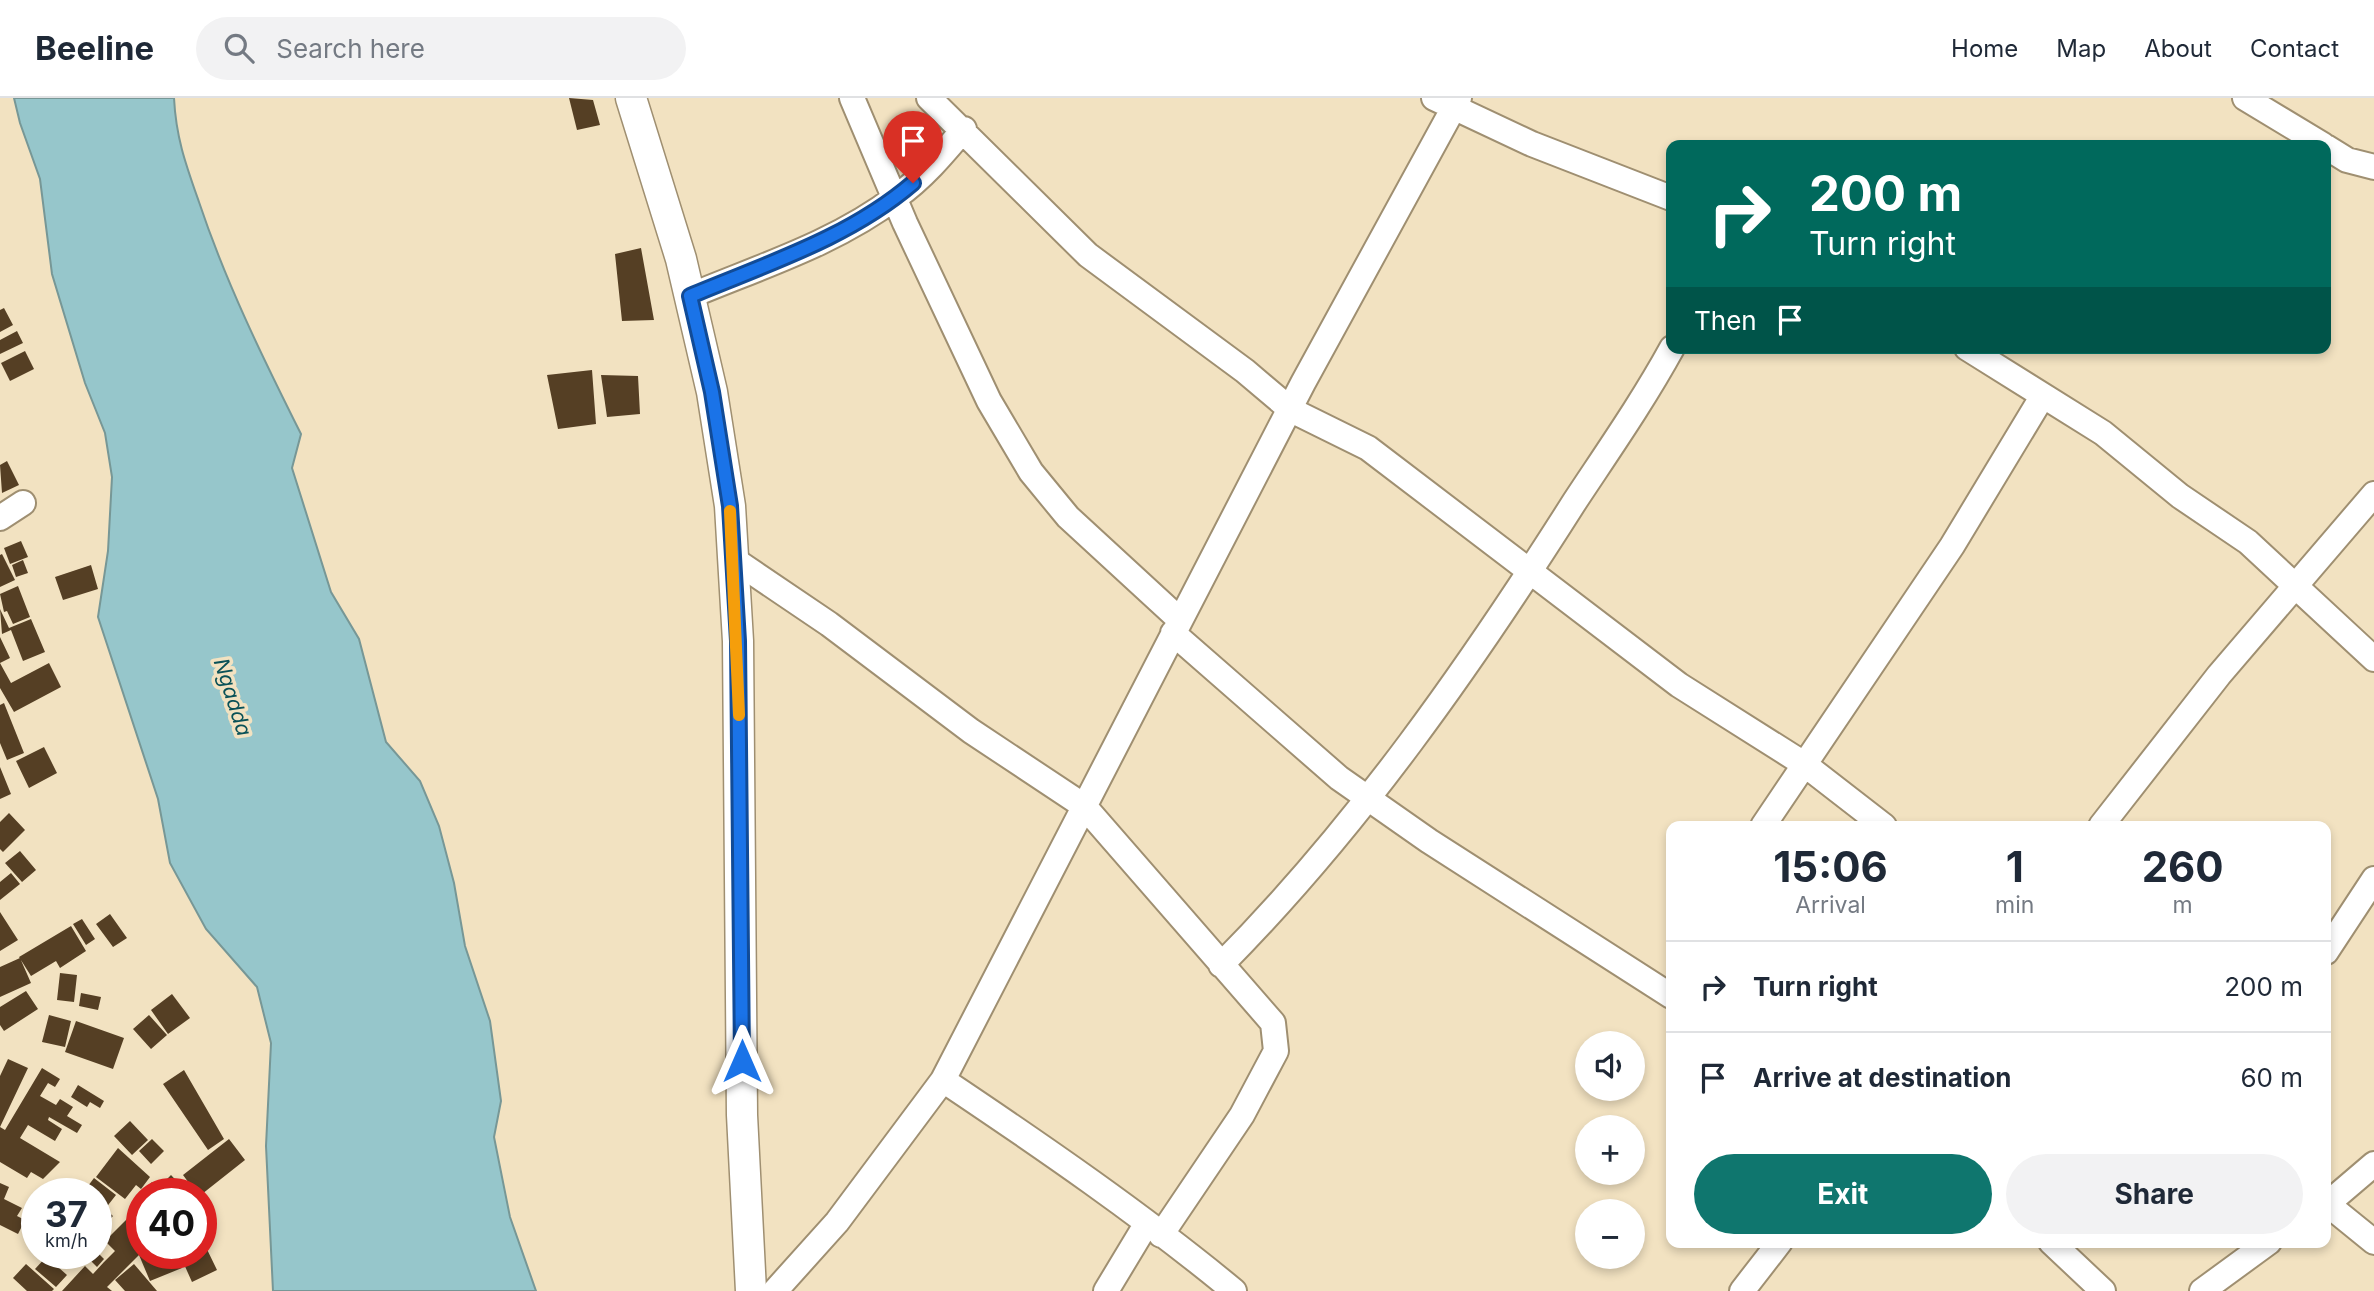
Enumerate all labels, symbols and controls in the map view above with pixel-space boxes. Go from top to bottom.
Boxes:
search box [196,17,686,80]
text: Beeline [35,28,154,68]
icon: search [220,29,258,67]
text: Search here [276,33,425,64]
text: Home [1951,34,2018,63]
text: Map [2056,34,2106,63]
text: About [2144,34,2212,63]
text: Contact [2250,34,2339,63]
pin [883,111,943,183]
icon: arrive [894,122,932,160]
text: 200 m [1809,164,1962,223]
icon: right [1694,168,1785,259]
text: Turn right [1809,224,1956,263]
icon: arrive [1771,301,1809,339]
text: Then [1694,305,1757,336]
water label: Ngadda [209,655,257,739]
text: 15:06 [1773,841,1888,892]
text: 1 [2006,841,2024,892]
text: 260 [2142,841,2224,892]
text: Arrival [1795,891,1866,919]
text: min [1995,891,2034,919]
text: m [2173,891,2193,919]
icon: right [1694,968,1732,1006]
text: Turn right [1753,971,1878,1002]
text: 200 m [2224,971,2303,1002]
position arrow [705,1024,779,1098]
map controls [1575,1031,1645,1269]
button: sound [1575,1031,1645,1101]
icon: arrive [1694,1059,1732,1097]
text: Arrive at destination [1753,1062,2012,1093]
text: 60 m [2240,1062,2303,1093]
button: + [1575,1115,1645,1185]
button: Exit [1694,1154,1992,1234]
button: Share [2006,1154,2303,1234]
speed limit sign: 40 [126,1178,217,1269]
text: 37 [45,1193,88,1235]
button: − [1575,1199,1645,1269]
text: km/h [45,1230,88,1251]

